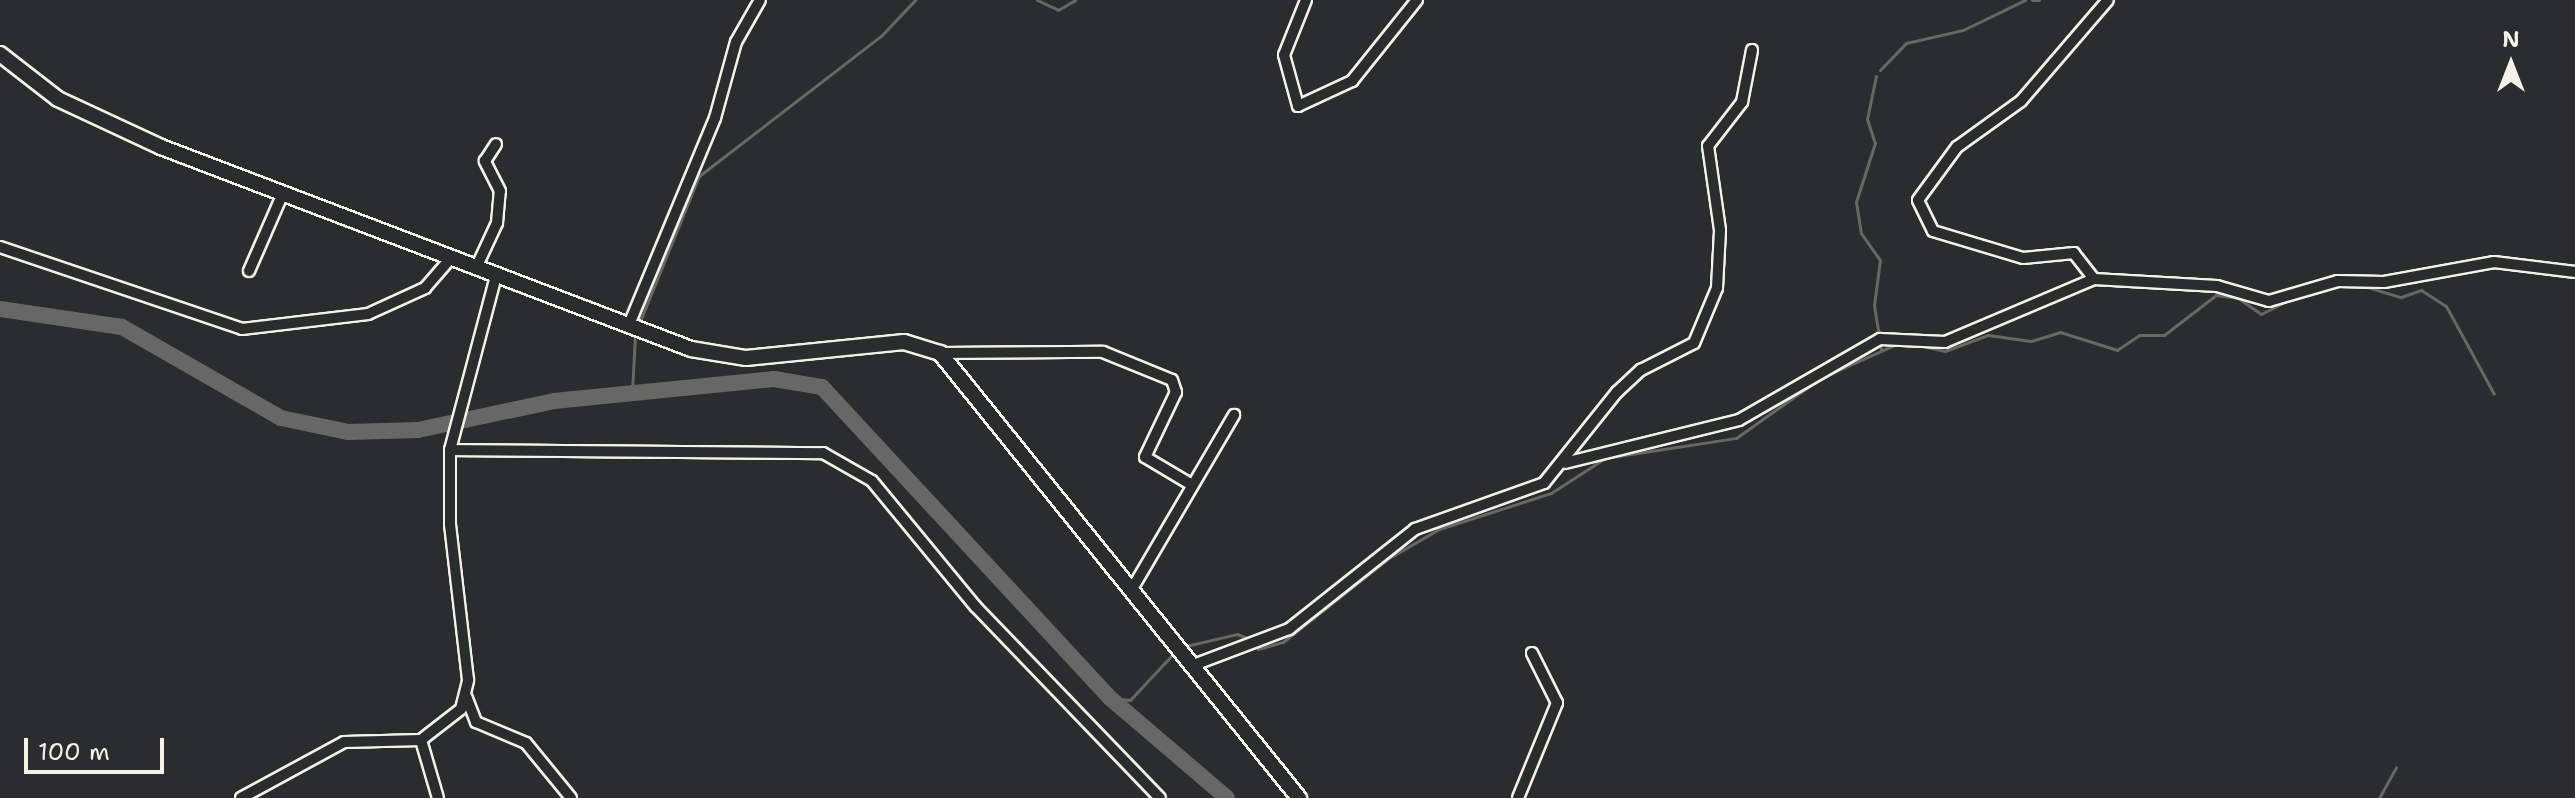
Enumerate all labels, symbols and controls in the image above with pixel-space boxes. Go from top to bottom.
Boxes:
north arrow [2471,24,2551,104]
text: N [2502,25,2520,54]
scale bar [28,722,168,772]
text: 100 m [38,736,110,768]

